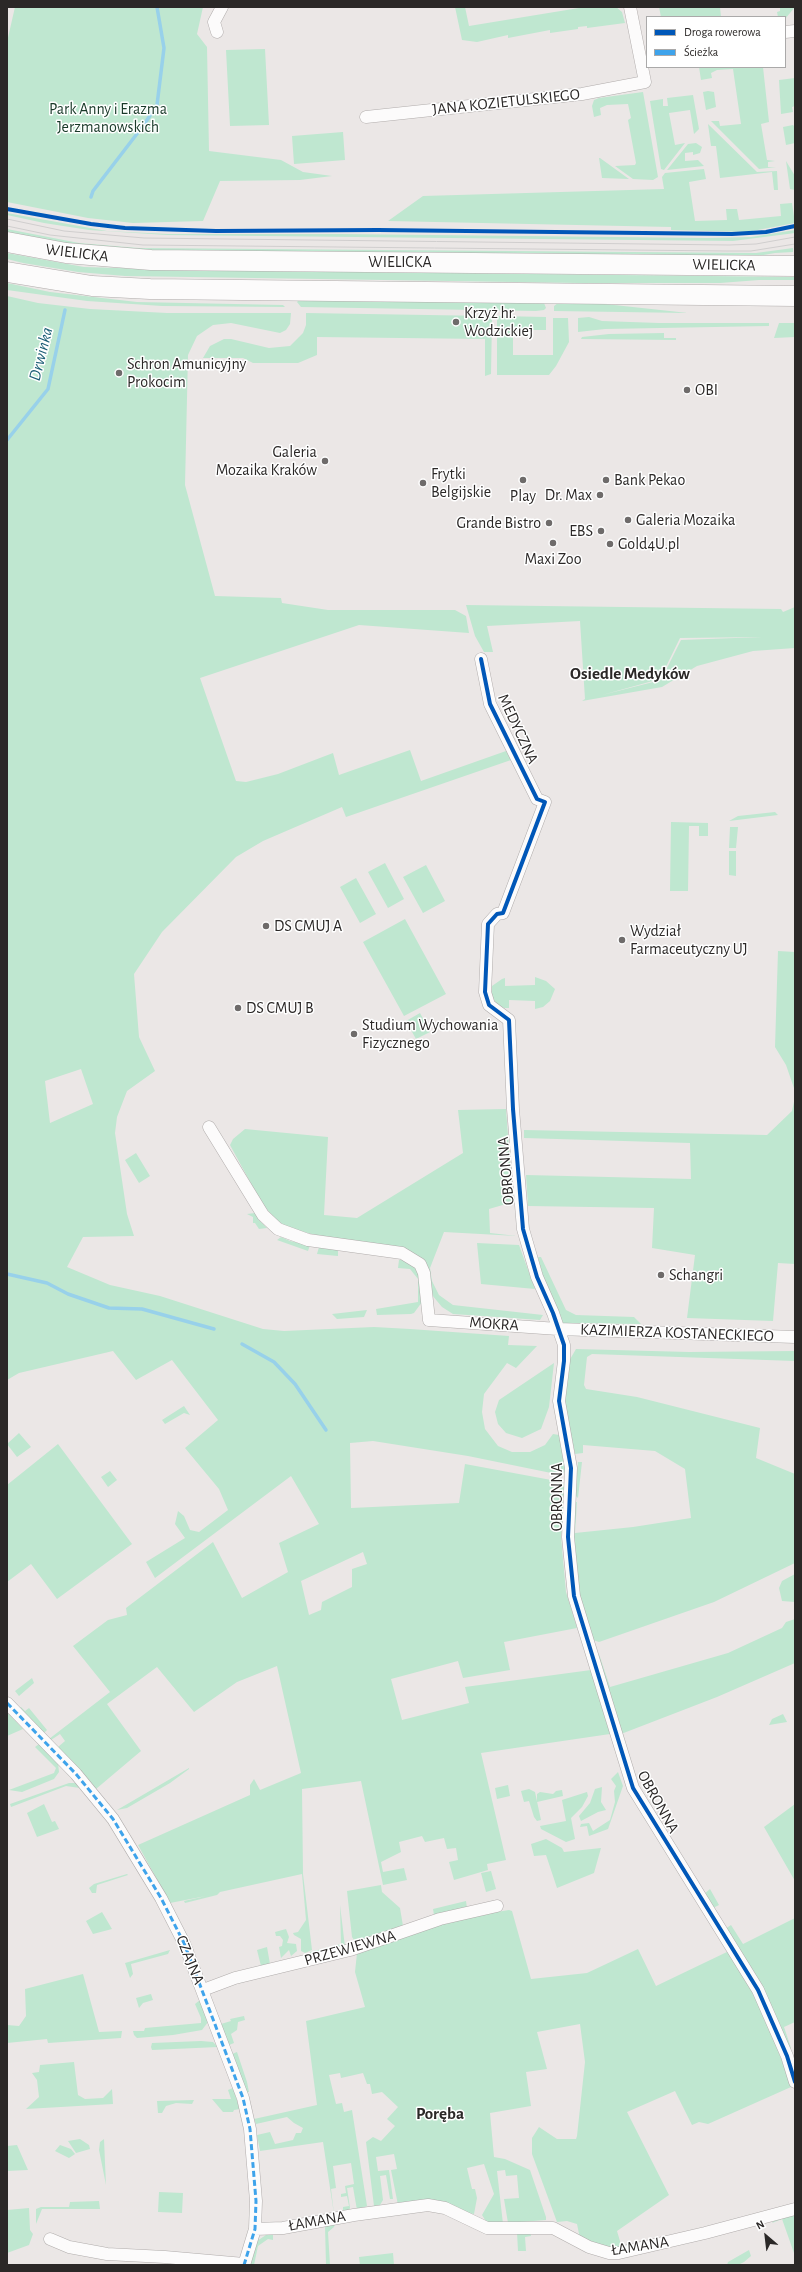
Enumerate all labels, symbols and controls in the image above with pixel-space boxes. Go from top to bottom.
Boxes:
legend [646,16,786,68]
text: Droga rowerowa [684,26,761,38]
text: Ścieżka [684,46,718,58]
street label: JANA KOZIETULSKIEGO [431,85,581,119]
park label: Park Anny i Erazma Jerzmanowskich [49,99,167,137]
street label: WIELICKA [44,240,110,266]
street label: WIELICKA [368,252,432,272]
street label: WIELICKA [692,255,756,275]
place label: Krzyż hr. Wodzickiej [464,303,533,341]
marker: Krzyż hr. Wodzickiej [451,317,461,327]
water label: Drwinka [24,325,58,383]
place label: Schron Amunicyjny Prokocim [127,354,246,392]
marker: Schron Amunicyjny Prokocim [114,368,124,378]
place label: OBI [695,380,718,400]
marker: OBI [682,385,692,395]
place label: Galeria Mozaika Kraków [216,442,317,480]
marker: Galeria Mozaika Kraków [320,456,330,466]
place label: Frytki Belgijskie [431,464,491,502]
place label: Bank Pekao [614,470,685,490]
marker: Play [518,475,528,485]
marker: Bank Pekao [601,475,611,485]
marker: Frytki Belgijskie [418,478,428,488]
place label: Dr. Max [545,485,592,505]
place label: Play [510,486,536,506]
marker: Dr. Max [595,490,605,500]
place label: Galeria Mozaika [636,510,735,530]
place label: Grande Bistro [456,513,541,533]
marker: Galeria Mozaika [623,515,633,525]
marker: Grande Bistro [544,518,554,528]
place label: EBS [569,521,593,541]
marker: EBS [596,526,606,536]
place label: Gold4U.pl [618,534,680,554]
marker: Maxi Zoo [548,538,558,548]
marker: Gold4U.pl [605,539,615,549]
place label: Maxi Zoo [524,549,582,569]
district label: Osiedle Medyków [570,664,690,684]
street label: MEDYCZNA [493,691,543,767]
place label: DS CMUJ A [274,916,342,936]
marker: DS CMUJ A [261,921,271,931]
place label: Wydział Farmaceutyczny UJ [630,921,748,959]
marker: Wydział Farmaceutyczny UJ [617,935,627,945]
place label: DS CMUJ B [246,998,314,1018]
marker: DS CMUJ B [233,1003,243,1013]
place label: Studium Wychowania Fizycznego [362,1015,498,1053]
marker: Studium Wychowania Fizycznego [349,1029,359,1039]
street label: OBRONNA [493,1136,519,1206]
place label: Schangri [669,1265,723,1285]
marker: Schangri [656,1270,666,1280]
street label: MOKRA [469,1313,519,1335]
street label: KAZIMIERZA KOSTANECKIEGO [580,1320,774,1346]
street label: OBRONNA [547,1463,567,1531]
street label: OBRONNA [633,1767,683,1837]
street label: PRZEWIEWNA [302,1926,398,1970]
street label: CZAJNA [172,1933,208,1987]
district label: Poręba [416,2104,464,2124]
street label: ŁAMANA [287,2206,347,2236]
north arrow [746,2216,786,2256]
text: N [754,2218,766,2232]
street label: ŁAMANA [610,2232,670,2260]

